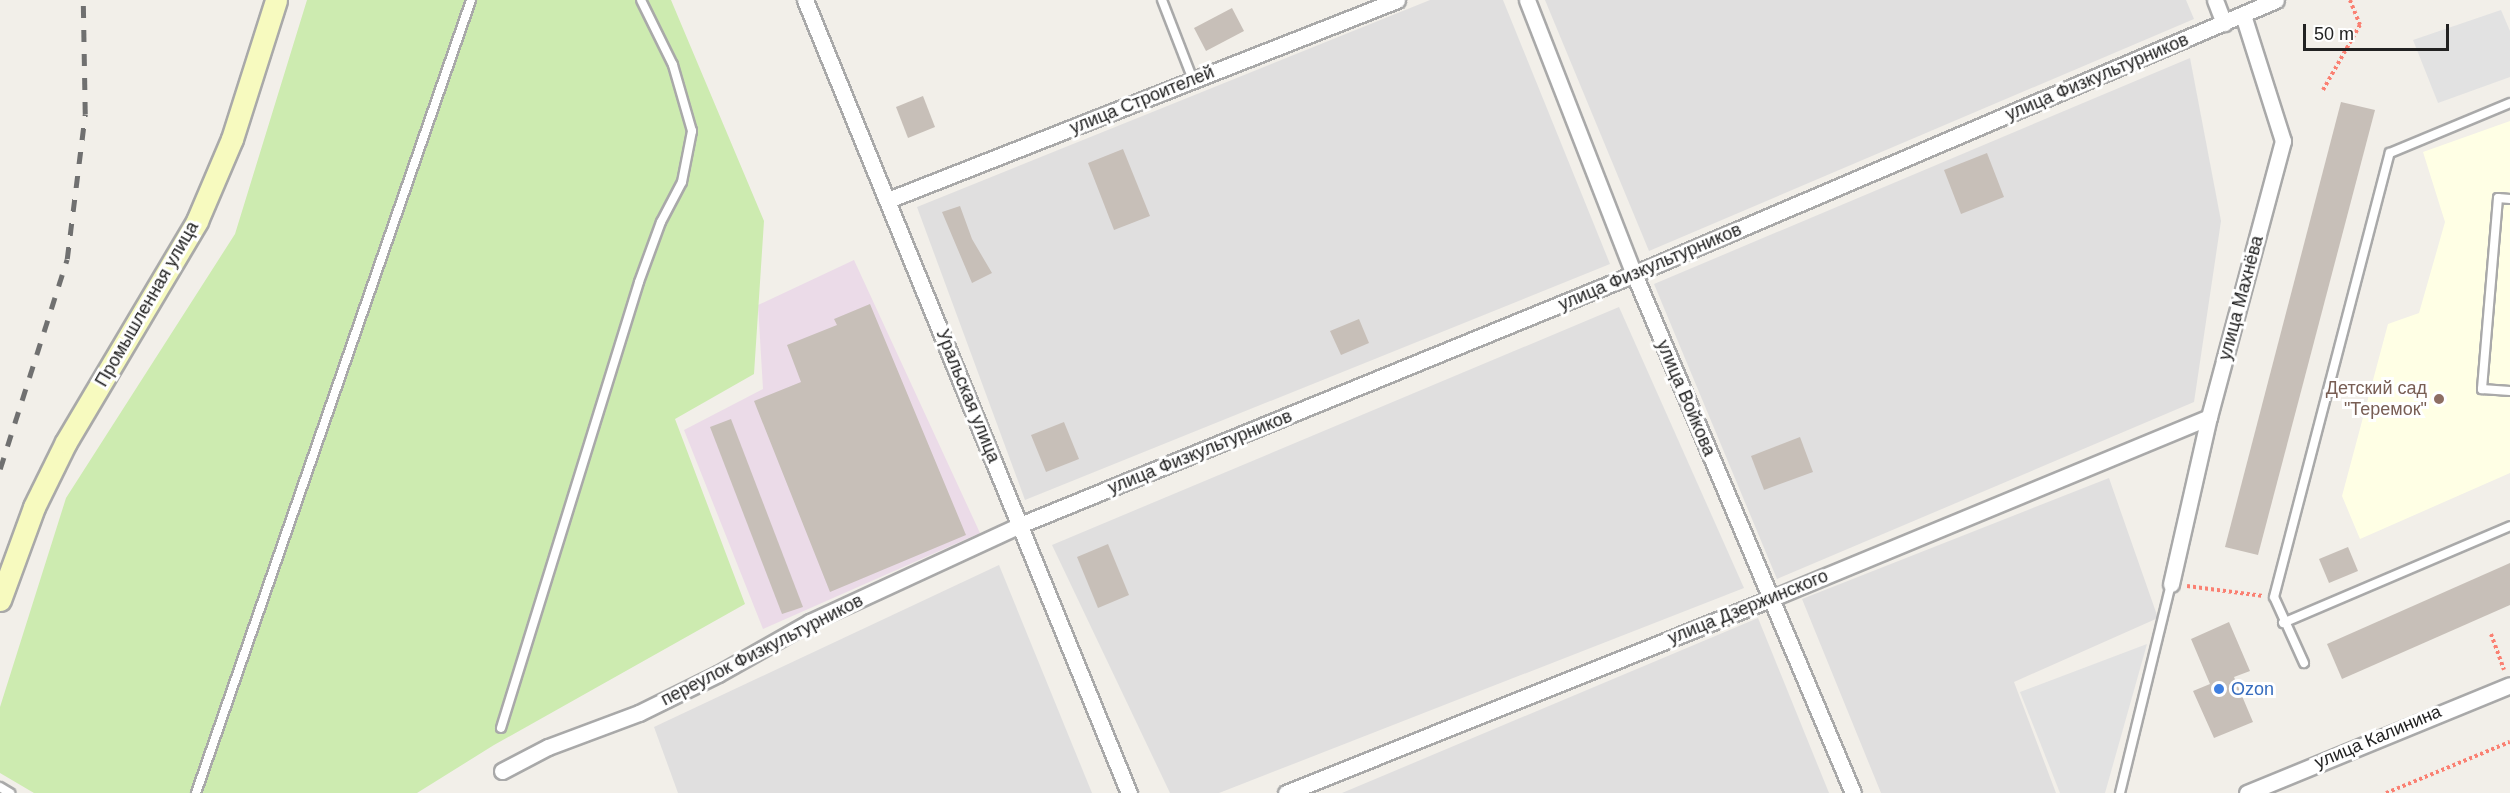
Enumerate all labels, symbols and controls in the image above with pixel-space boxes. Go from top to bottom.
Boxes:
scale bar [2306,12,2452,50]
text: 50 m [2314,24,2354,44]
street label: улица Физкультурников [2002,29,2192,125]
street label: улица Строителей [1067,61,1217,139]
street label: Промышленная улица [91,217,203,391]
street label: улица Физкультурников [1555,219,1745,315]
street label: улица Махнёва [2214,233,2268,363]
street label: Уральская улица [931,326,1005,466]
street label: улица Войкова [1652,337,1720,459]
place label: Детский сад "Теремок" [2326,378,2427,420]
marker: Детский сад "Теремок" [2432,392,2446,406]
street label: улица Физкультурников [1105,405,1295,499]
street label: улица Дзержинского [1665,565,1831,649]
street label: переулок Физкультурников [657,590,867,710]
place label: Ozon [2231,678,2274,700]
marker: Ozon [2212,682,2226,696]
street label: улица Калинина [2311,701,2445,773]

